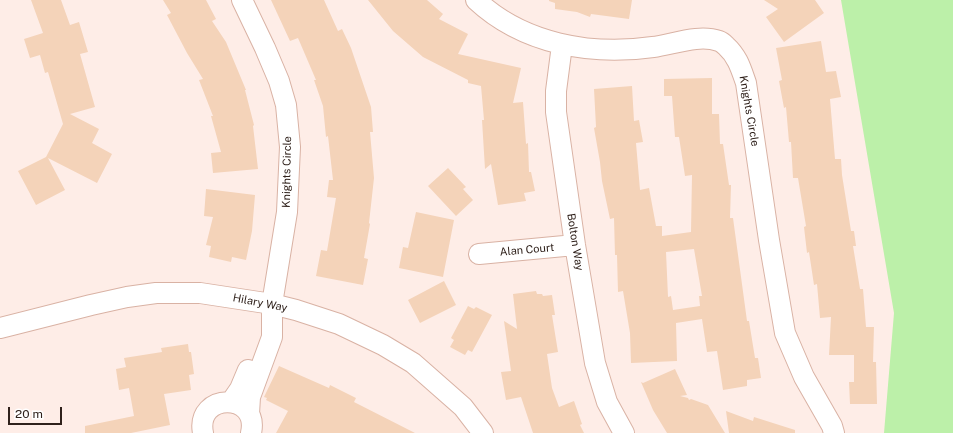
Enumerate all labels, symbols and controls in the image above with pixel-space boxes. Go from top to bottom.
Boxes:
street label: Knights Circle [736,75,762,147]
street label: Knights Circle [280,136,294,208]
street label: Bolton Way [564,212,586,272]
street label: Alan Court [499,241,555,259]
street label: Hilary Way [232,291,288,315]
scale bar [10,399,64,425]
text: 20 m [15,407,43,421]

